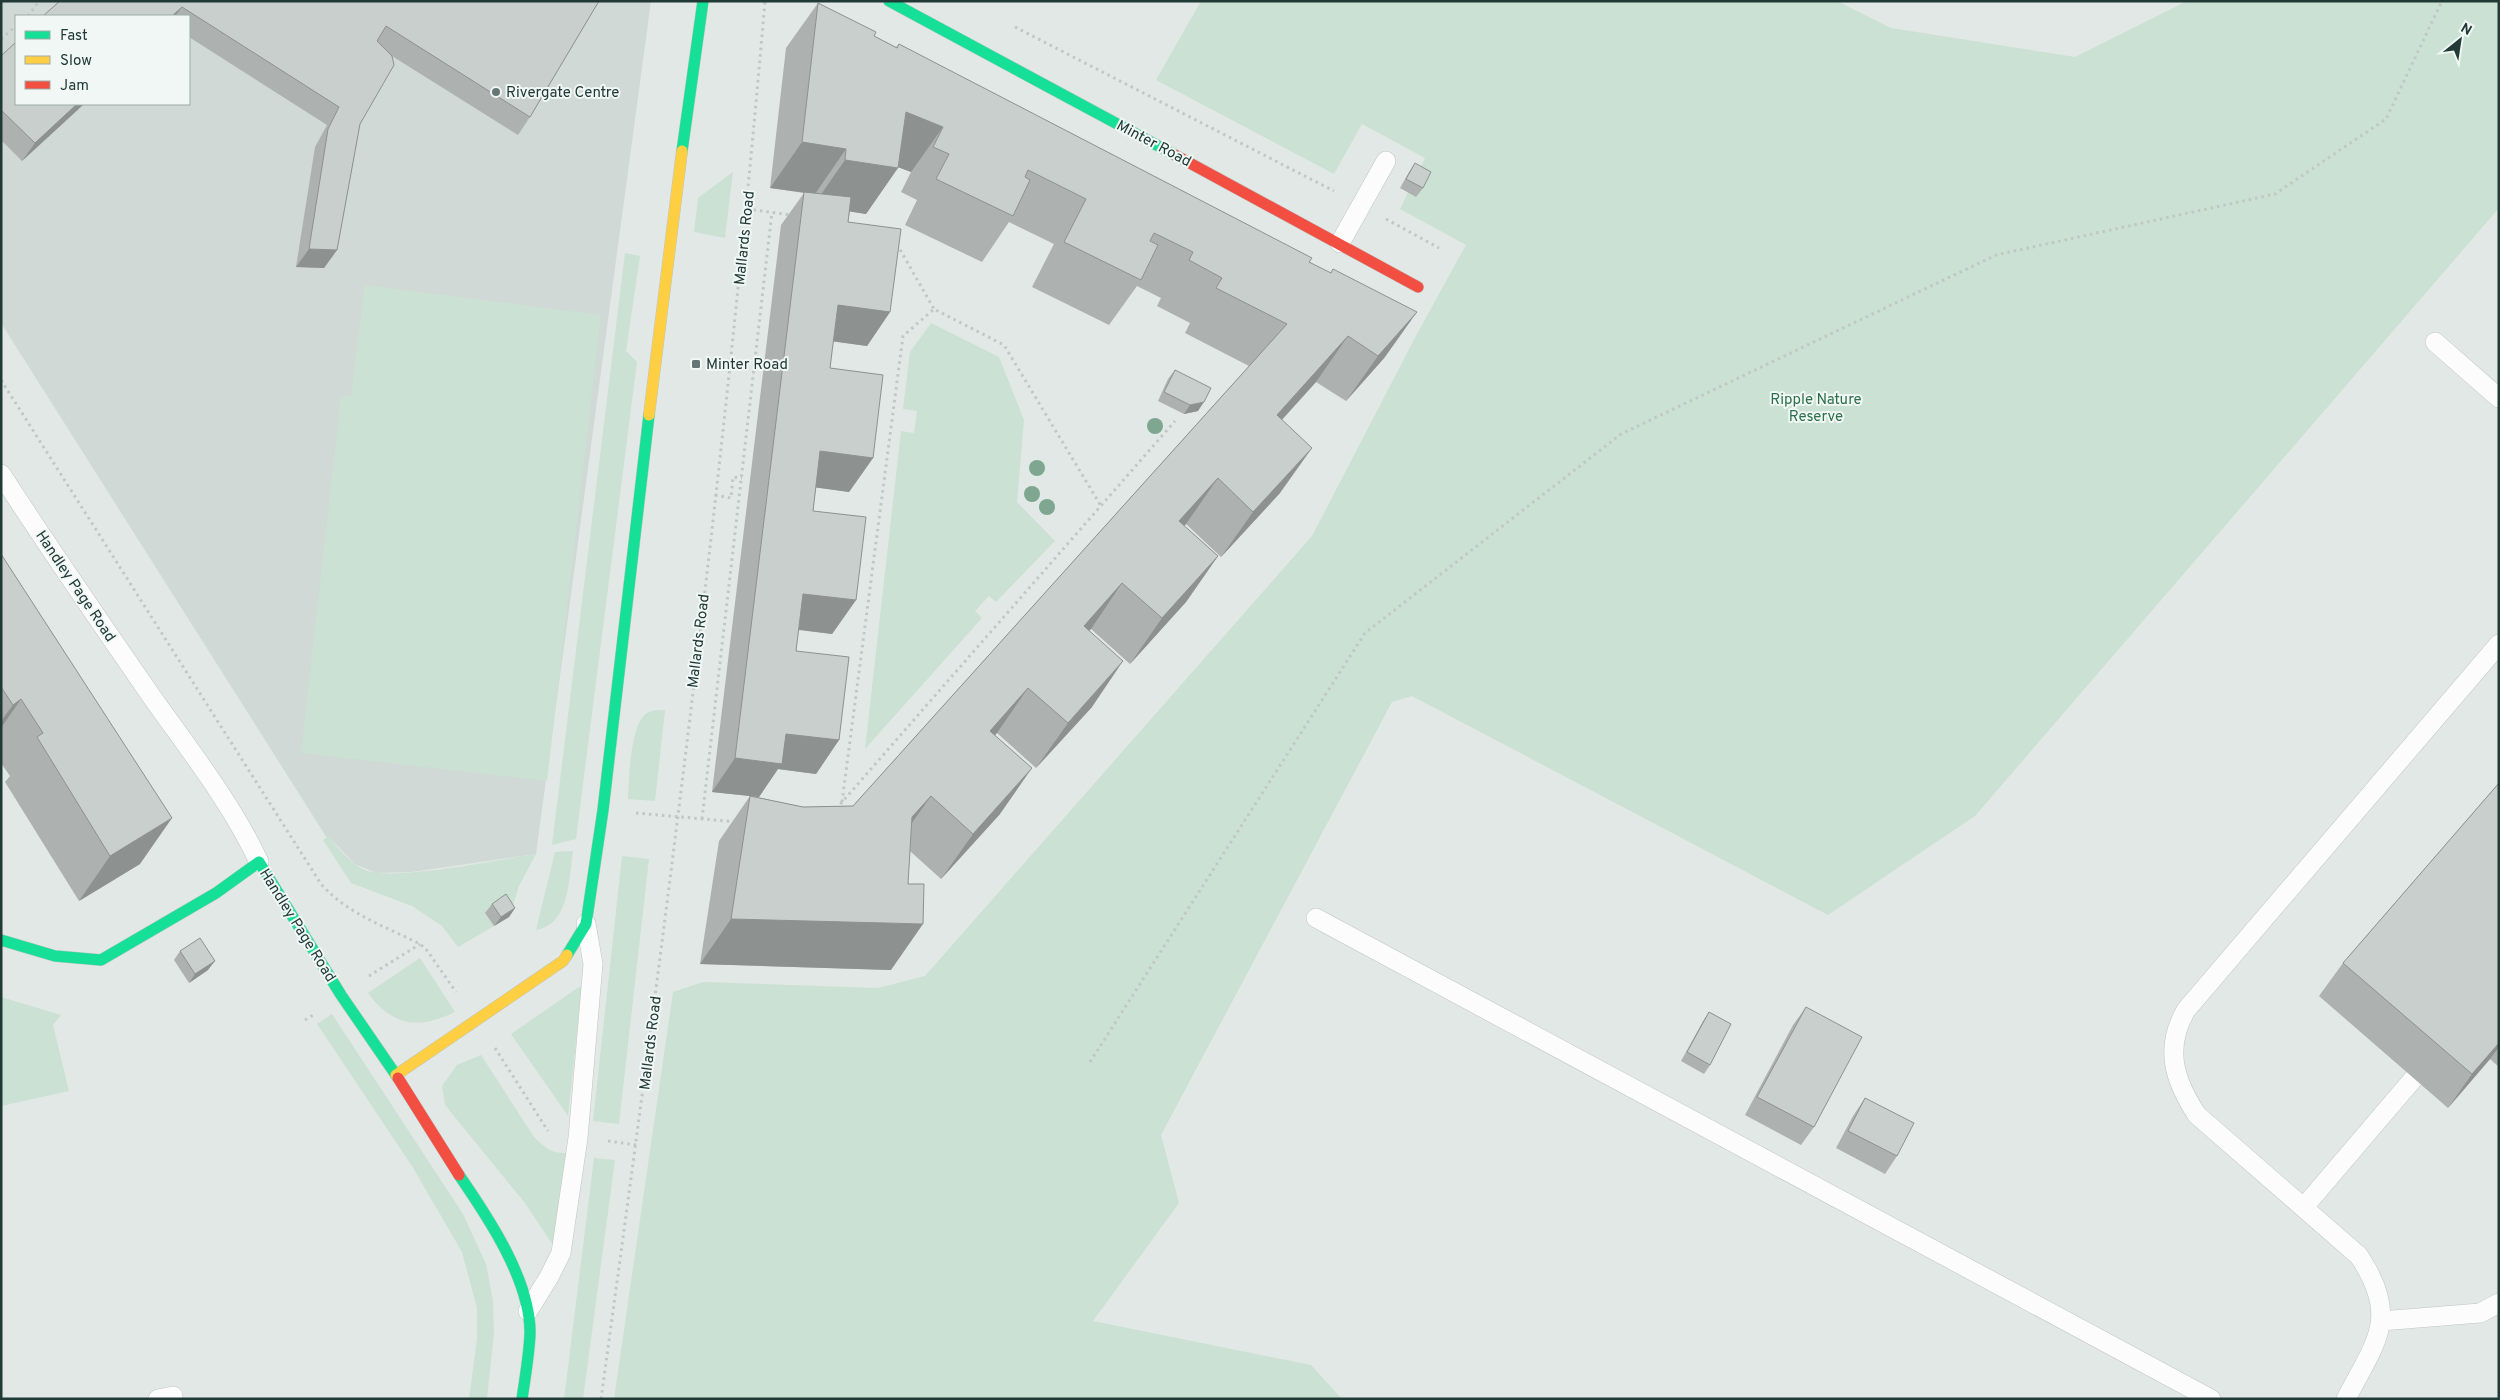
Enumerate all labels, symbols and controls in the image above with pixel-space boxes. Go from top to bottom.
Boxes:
legend [15,15,190,105]
north arrow [2435,15,2485,65]
text: N [2457,20,2474,40]
text: Fast [60,27,88,46]
text: Slow [60,52,92,71]
text: Jam [60,77,89,96]
place label: Rivergate Centre [506,84,619,103]
marker: Rivergate Centre [490,86,502,98]
street label: Minter Road [1113,117,1194,172]
street label: Mallards Road [731,190,760,286]
place label: Minter Road [706,356,788,375]
marker: Minter Road [690,358,702,370]
park label: Ripple Nature Reserve [1770,391,1862,427]
street label: Handley Page Road [30,527,119,646]
street label: Mallards Road [684,593,715,689]
street label: Handley Page Road [254,865,339,986]
street label: Mallards Road [636,995,667,1091]

